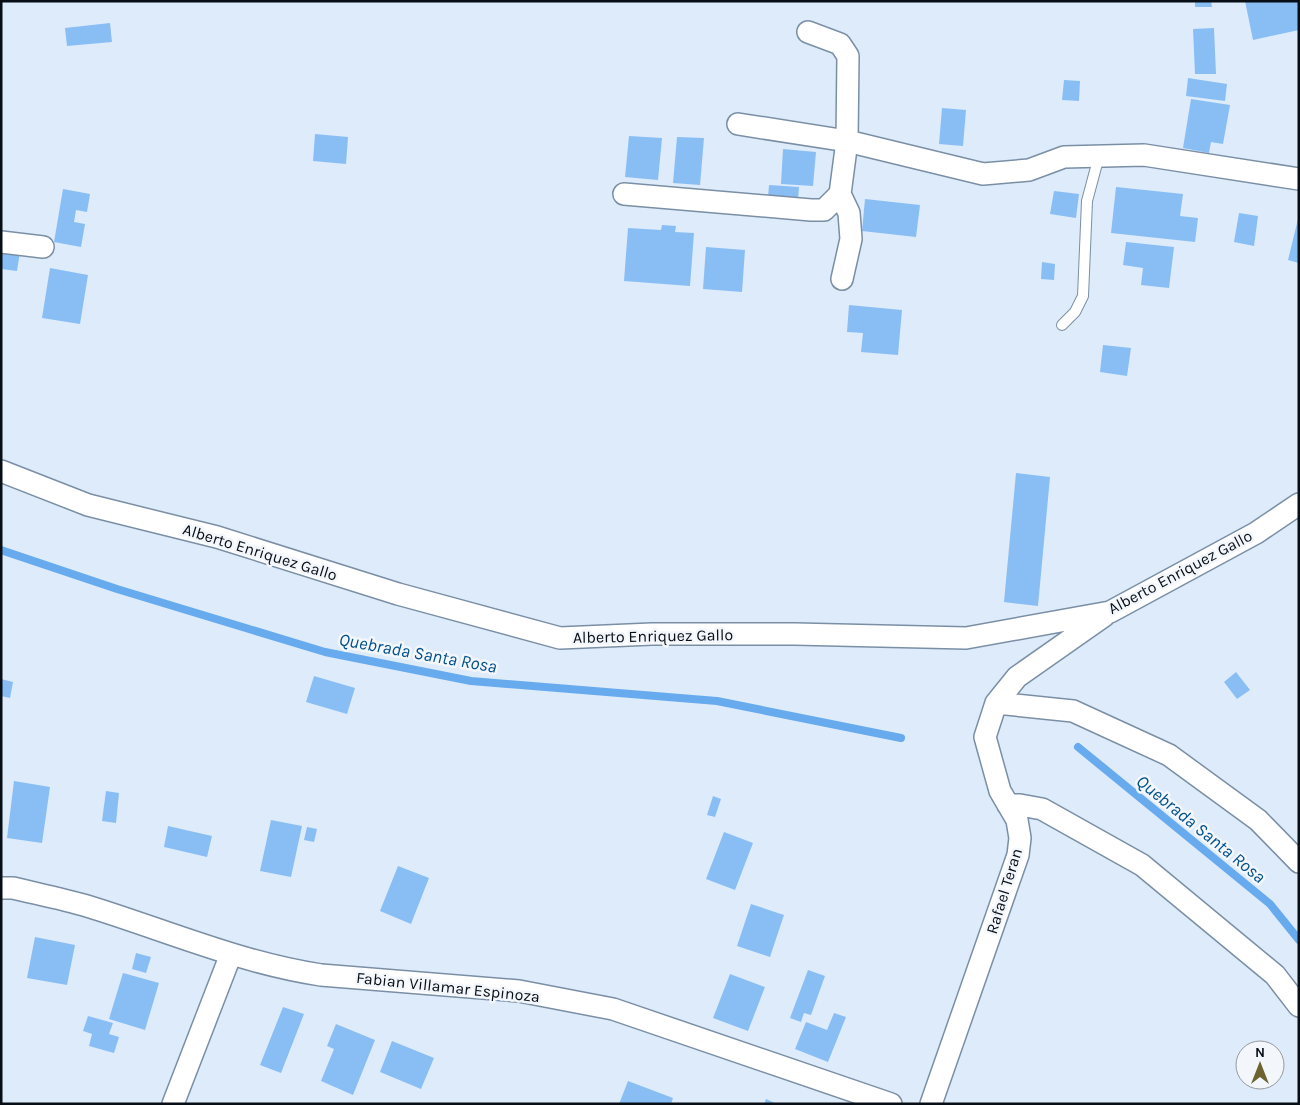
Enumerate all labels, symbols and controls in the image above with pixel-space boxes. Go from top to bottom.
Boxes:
street label: Alberto Enriquez Gallo [181,519,339,585]
street label: Alberto Enriquez Gallo [1105,526,1255,618]
street label: Alberto Enriquez Gallo [573,625,733,647]
water label: Quebrada Santa Rosa [337,628,499,678]
water label: Quebrada Santa Rosa [1132,770,1270,888]
street label: Rafael Teran [982,846,1026,936]
street label: Fabian Villamar Espinoza [355,968,541,1006]
north arrow [1235,1040,1285,1090]
text: N [1255,1044,1265,1061]

